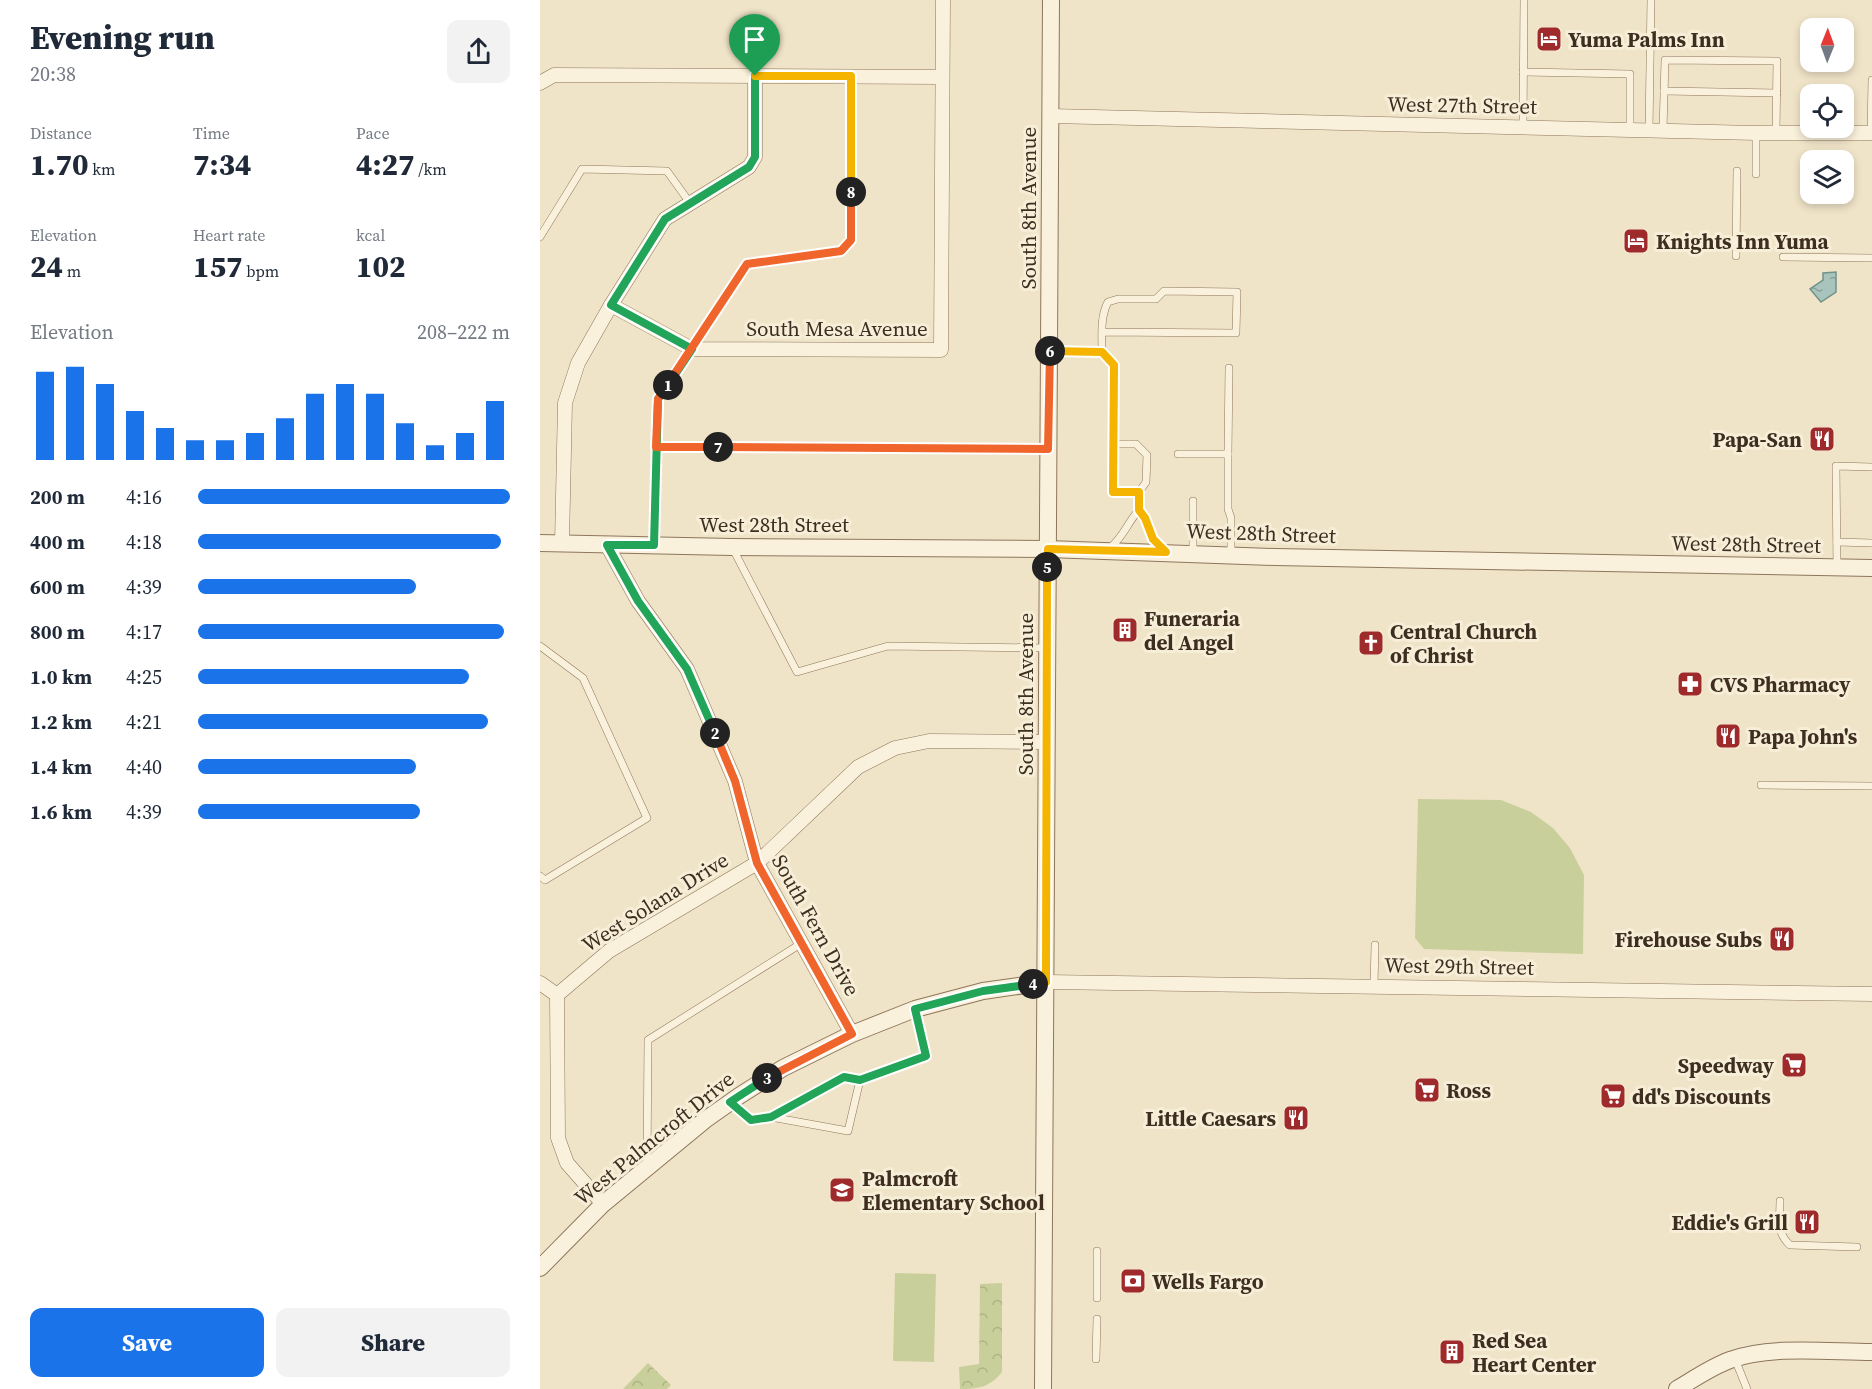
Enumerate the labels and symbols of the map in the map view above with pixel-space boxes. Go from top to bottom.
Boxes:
pin [729,14,780,76]
north arrow [1800,18,1854,72]
hotel icon: Yuma Palms Inn [1534,24,1564,54]
place label: Yuma Palms Inn [1568,25,1725,54]
street label: West 27th Street [1387,89,1537,121]
street label: South 8th Avenue [1014,127,1043,289]
pin: 8 [836,177,866,207]
hotel icon: Knights Inn Yuma [1621,226,1651,256]
place label: Knights Inn Yuma [1656,227,1830,256]
street label: South Mesa Avenue [746,314,928,343]
pin: 6 [1035,336,1065,366]
pin: 1 [653,370,683,400]
restaurant icon: Papa-San [1807,424,1837,454]
place label: Papa-San [1713,425,1802,454]
pin: 7 [703,432,733,462]
street label: West 28th Street [699,510,849,539]
street label: West 28th Street [1186,516,1337,550]
street label: West 28th Street [1671,528,1821,560]
pin: 5 [1032,552,1062,582]
place label: Funeraria del Angel [1144,604,1241,657]
street label: South 8th Avenue [1011,613,1040,775]
building icon: Funeraria del Angel [1110,615,1140,645]
place label: Central Church of Christ [1390,617,1537,670]
church icon: Central Church of Christ [1356,628,1386,658]
pharmacy icon: CVS Pharmacy [1675,669,1705,699]
place label: CVS Pharmacy [1710,670,1851,699]
pin: 2 [700,718,730,748]
restaurant icon: Papa John's [1713,721,1743,751]
place label: Papa John's [1748,722,1858,751]
street label: West Solana Drive [576,845,734,959]
street label: South Fern Drive [765,849,867,1001]
restaurant icon: Firehouse Subs [1767,924,1797,954]
place label: Firehouse Subs [1615,925,1762,954]
street label: West 29th Street [1384,950,1534,982]
pin: 4 [1018,969,1048,999]
supermarket icon: Speedway [1779,1050,1809,1080]
place label: Speedway [1678,1051,1775,1080]
pin: 3 [752,1063,782,1093]
street label: West Palmcroft Drive [568,1064,740,1212]
supermarket icon: Ross [1412,1075,1442,1105]
place label: Ross [1446,1076,1491,1105]
supermarket icon: dd's Discounts [1598,1081,1628,1111]
place label: dd's Discounts [1632,1082,1771,1111]
restaurant icon: Little Caesars [1281,1103,1311,1133]
place label: Little Caesars [1145,1104,1276,1133]
place label: Palmcroft Elementary School [862,1164,1045,1217]
school or university icon: Palmcroft Elementary School [827,1175,857,1205]
restaurant icon: Eddie's Grill [1792,1207,1822,1237]
place label: Eddie's Grill [1672,1208,1788,1237]
bank icon: Wells Fargo [1118,1266,1148,1296]
place label: Wells Fargo [1152,1267,1264,1296]
place label: Red Sea Heart Center [1472,1326,1597,1379]
building icon: Red Sea Heart Center [1437,1337,1467,1367]

